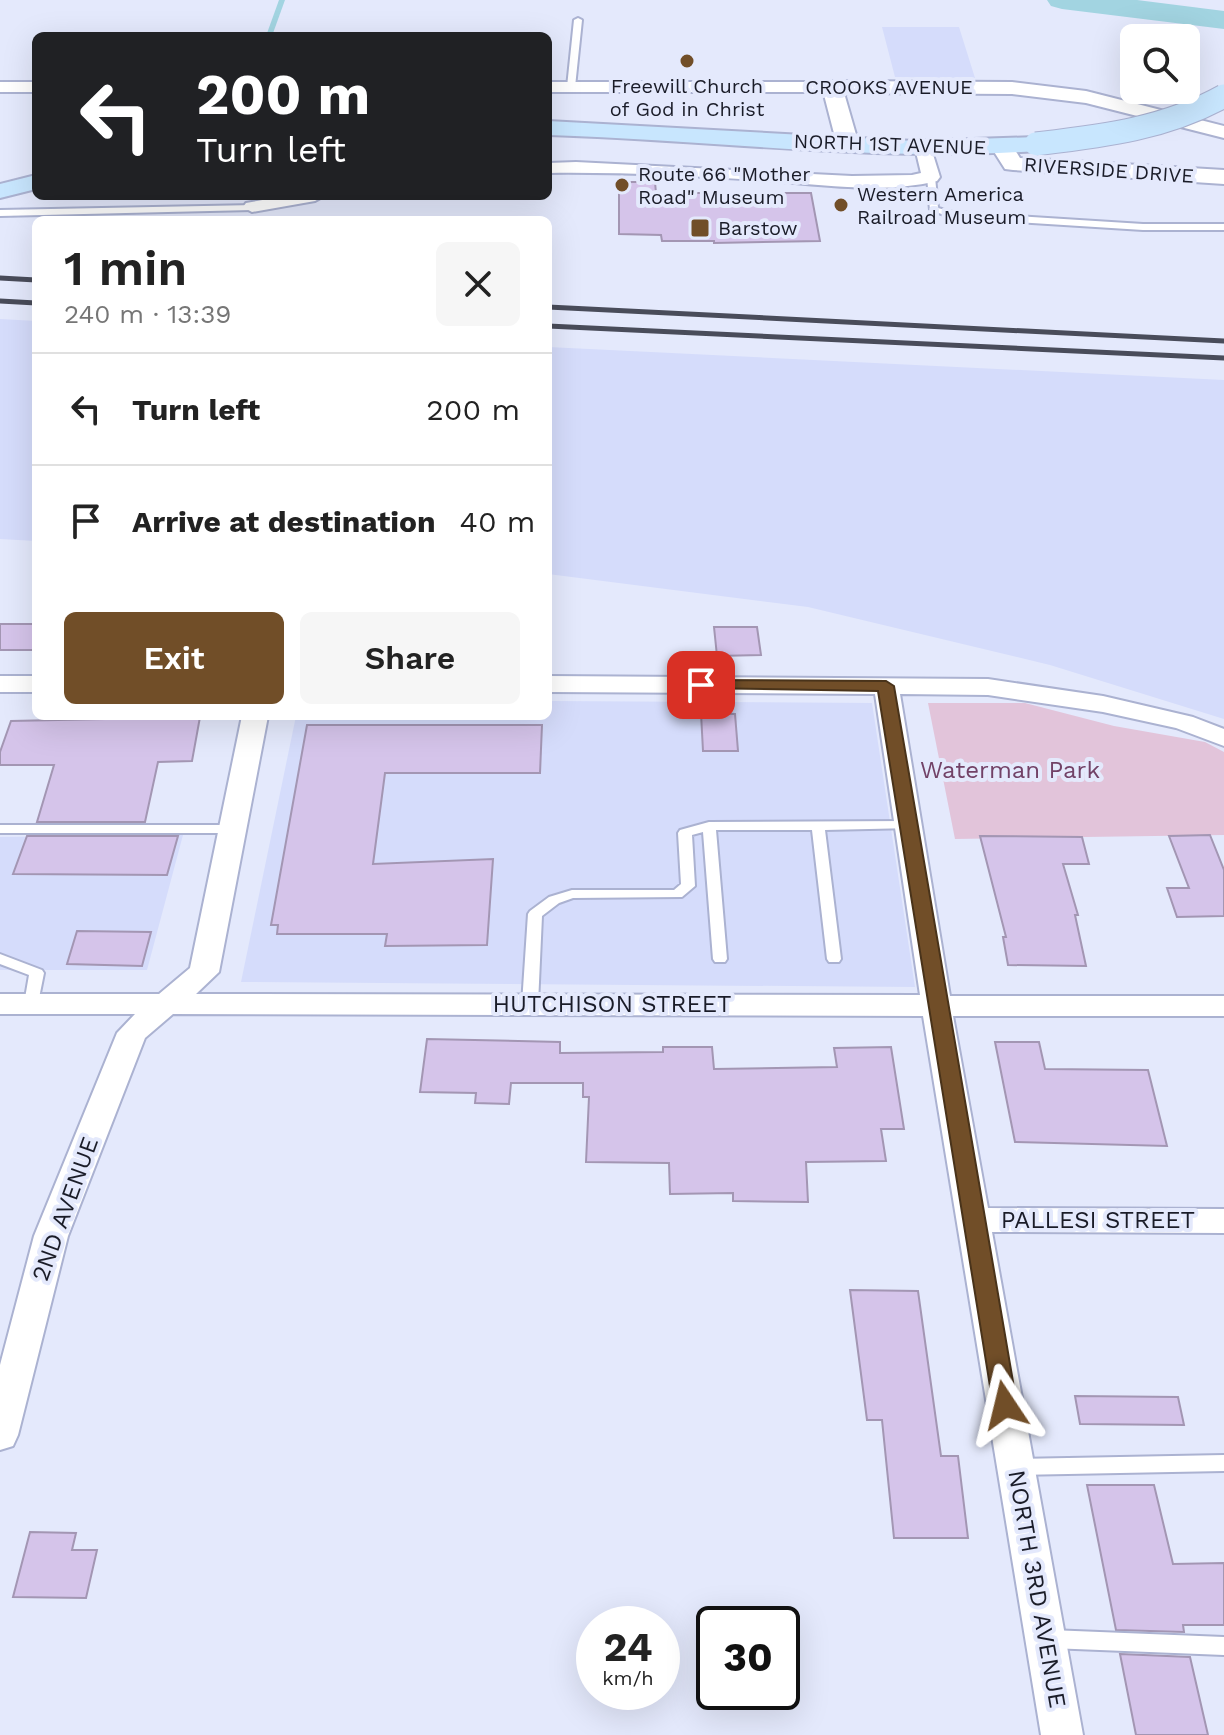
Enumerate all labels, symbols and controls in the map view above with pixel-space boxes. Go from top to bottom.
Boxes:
map controls [1120,24,1200,104]
button: search [1120,24,1200,104]
marker: Freewill Church of God in Christ [678,52,696,70]
text: 200 m [196,62,370,128]
icon: left [64,64,168,168]
place label: Freewill Church of God in Christ [610,74,765,121]
street label: CROOKS AVENUE [805,75,973,99]
text: Turn left [196,129,346,171]
street label: NORTH 1ST AVENUE [793,129,987,159]
street label: RIVERSIDE DRIVE [1023,152,1195,188]
place label: Route 66 "Mother Road" Museum [638,162,810,209]
marker: Route 66 "Mother Road" Museum [613,176,631,194]
place label: Western America Railroad Museum [857,182,1026,229]
marker: Western America Railroad Museum [832,196,850,214]
place label: Barstow [718,216,798,240]
marker: Barstow [689,217,711,239]
text: 1 min [64,240,187,297]
button: close [436,242,520,326]
text: 240 m · 13:39 [64,299,231,329]
icon: left [64,387,108,431]
text: Turn left [132,392,260,427]
text: 200 m [426,392,520,427]
icon: arrive [64,499,108,543]
text: Arrive at destination [132,504,436,539]
text: 40 m [460,504,535,539]
button: Exit [64,612,284,704]
button: Share [300,612,520,704]
pin [667,651,735,719]
icon: arrive [679,663,723,707]
park label: Waterman Park [920,756,1100,784]
street label: HUTCHISON STREET [492,990,732,1018]
street label: 2ND AVENUE [26,1133,104,1285]
street label: PALLESI STREET [1001,1206,1195,1234]
position arrow [963,1363,1047,1447]
street label: NORTH 3RD AVENUE [1002,1468,1072,1710]
speed limit sign: 30 [696,1606,800,1710]
text: 24 [603,1624,653,1671]
text: km/h [602,1666,654,1690]

